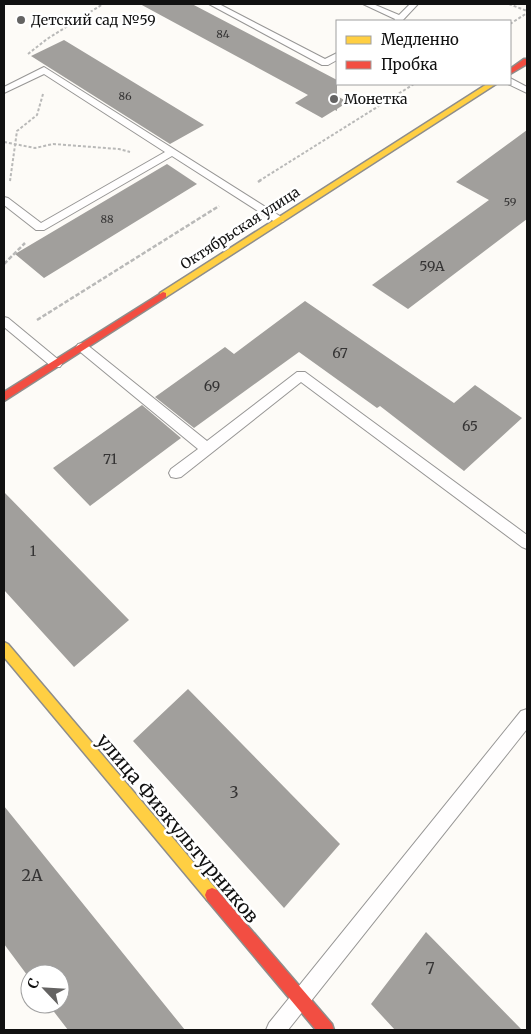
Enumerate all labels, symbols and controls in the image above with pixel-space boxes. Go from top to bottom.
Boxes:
place label: Детский сад №59 [31,11,156,29]
marker: Детский сад №59 [15,14,27,26]
legend [336,20,511,85]
house number: 84 [216,27,230,41]
text: Медленно [381,30,459,49]
text: Пробка [381,55,438,74]
house number: 86 [118,89,132,103]
place label: Монетка [344,90,408,108]
marker: Монетка [328,93,340,105]
street label: Октябрьская улица [177,182,303,273]
house number: 59 [504,195,517,209]
house number: 88 [100,212,114,226]
house number: 59А [419,257,445,275]
house number: 67 [332,344,348,362]
house number: 69 [204,377,220,395]
house number: 65 [462,417,478,435]
house number: 71 [103,450,117,468]
house number: 1 [30,542,36,560]
street label: улица Физкультурников [92,728,264,928]
house number: 3 [229,782,239,802]
house number: 2А [22,865,43,885]
house number: 7 [425,958,435,978]
north arrow [20,964,70,1014]
text: С [23,975,43,992]

